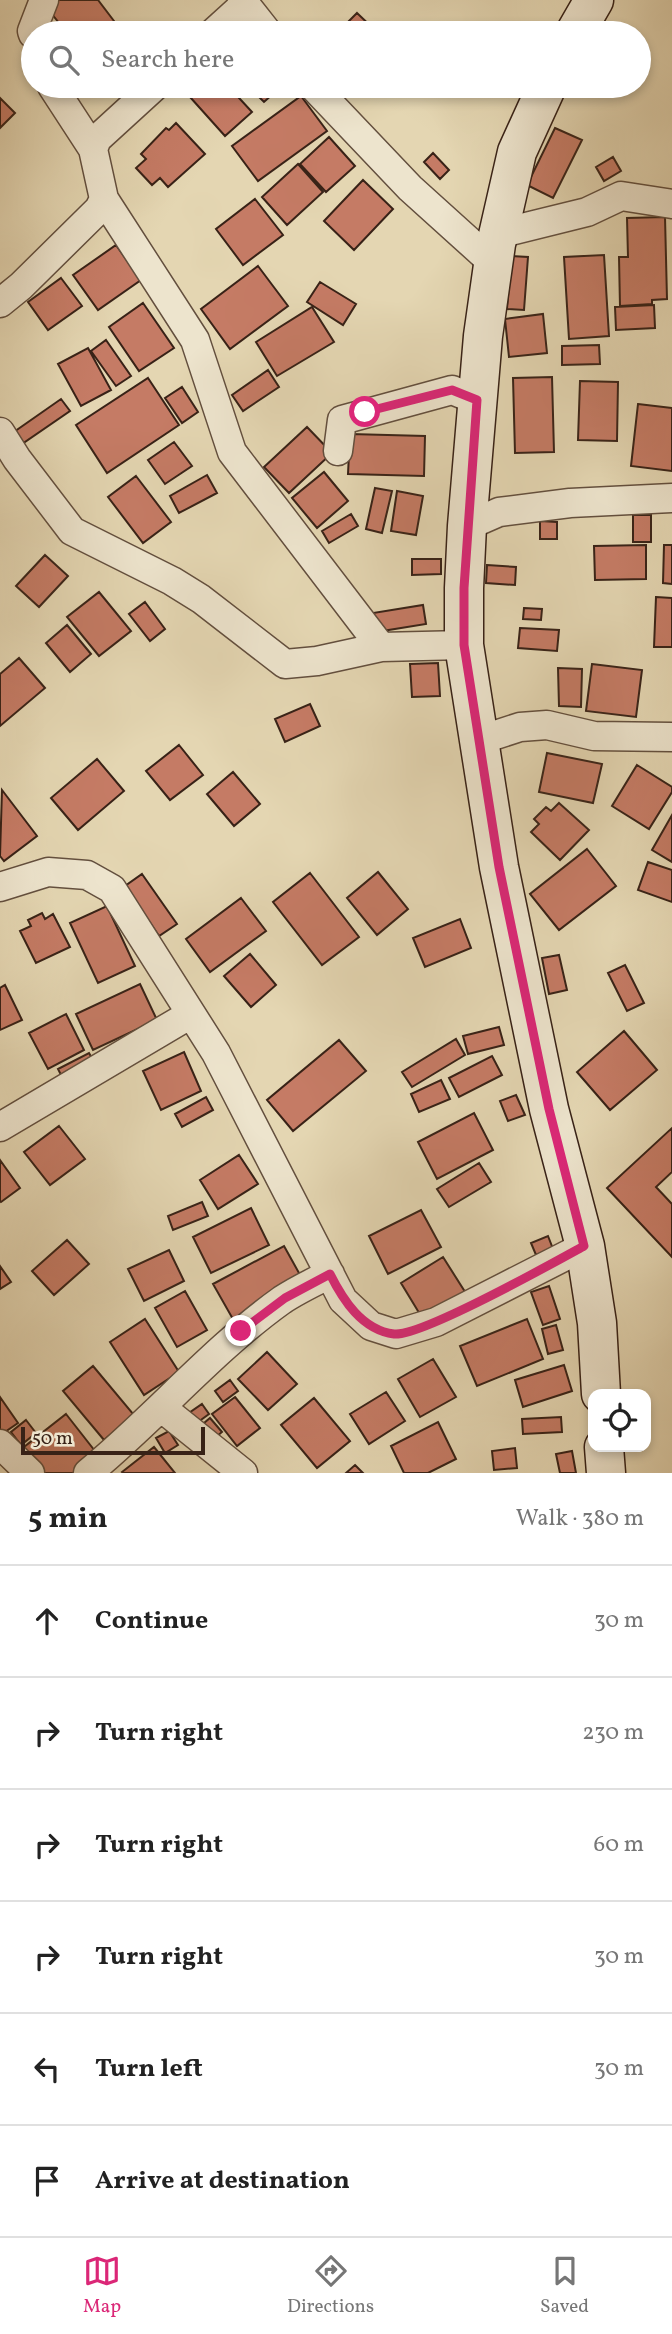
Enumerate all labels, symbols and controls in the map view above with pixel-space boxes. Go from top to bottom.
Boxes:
search box [21,21,651,98]
icon: search [45,41,83,79]
text: Search here [101,42,234,78]
route start [349,396,380,427]
route end [225,1315,256,1346]
map controls [588,1389,651,1452]
button: locate [588,1389,651,1452]
scale bar [21,1424,205,1456]
text: 50 m [32,1426,73,1452]
text: 5 min [28,1498,108,1540]
text: Walk · 380 m [516,1503,644,1535]
icon: ahead [28,1602,66,1640]
text: Continue [95,1603,208,1639]
text: 30 m [594,1605,644,1637]
icon: right [28,1714,66,1752]
text: Turn right [95,1715,223,1751]
text: 230 m [582,1717,644,1749]
icon: right [28,1826,66,1864]
text: Turn right [95,1827,223,1863]
text: 60 m [594,1829,644,1861]
icon: right [28,1938,66,1976]
text: Turn right [95,1939,223,1975]
text: 30 m [594,1941,644,1973]
icon: left [28,2050,66,2088]
text: Turn left [95,2051,203,2087]
text: 30 m [594,2053,644,2085]
icon: arrive [28,2162,66,2200]
text: Arrive at destination [95,2163,350,2199]
tab: Map [83,2252,121,2320]
tab: Directions [287,2252,374,2320]
tab: Saved [540,2252,589,2320]

